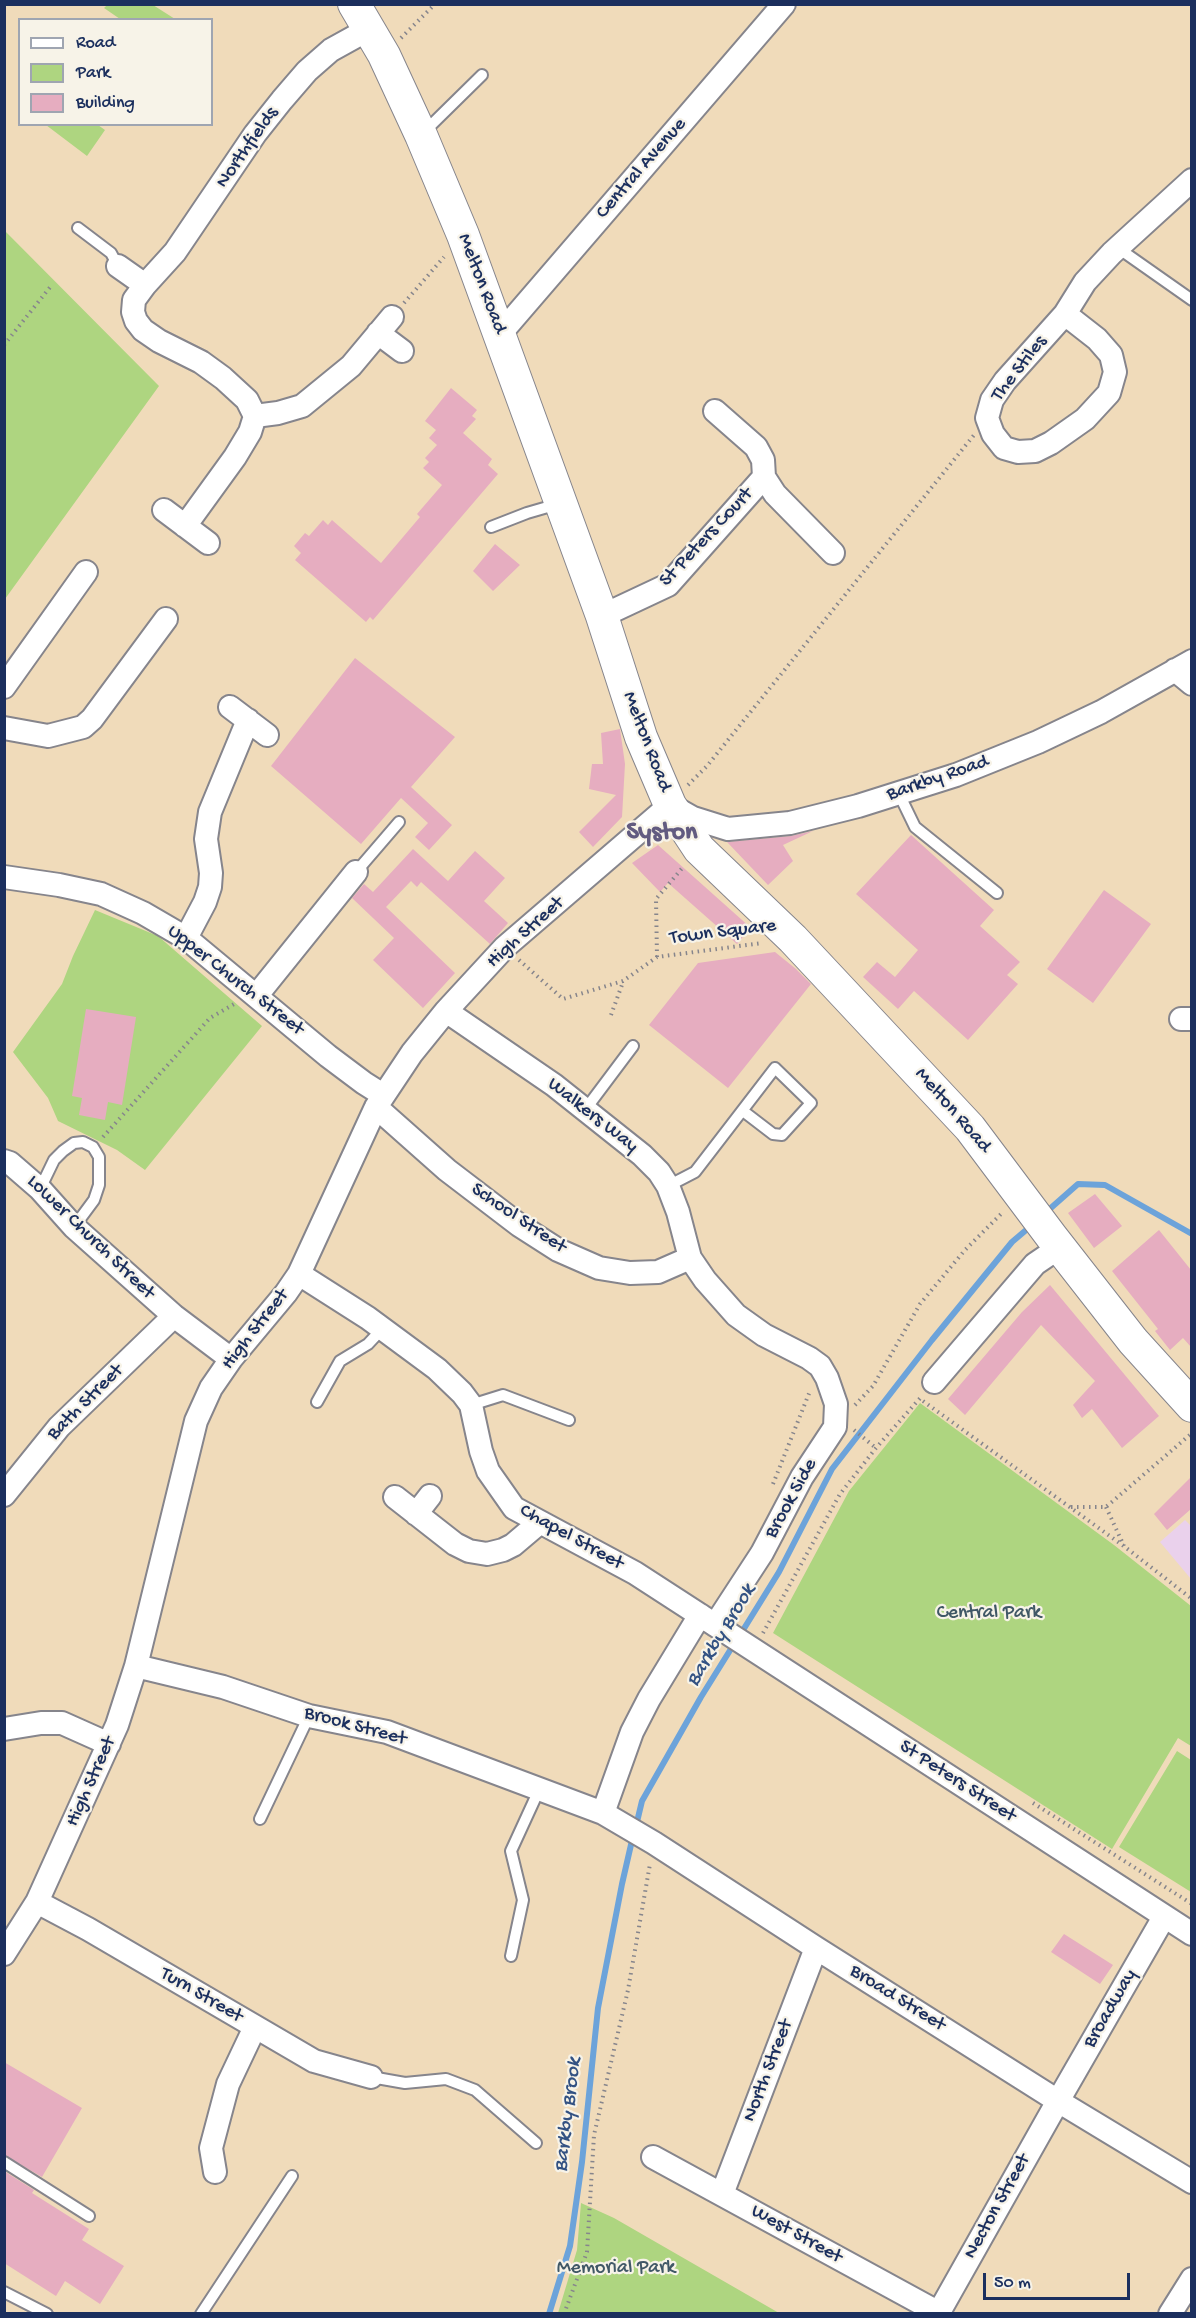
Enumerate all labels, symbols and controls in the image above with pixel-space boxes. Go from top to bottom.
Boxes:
legend [18,18,213,126]
text: Road [76,33,115,54]
text: Park [76,63,110,84]
text: Building [76,93,135,114]
street label: Northfields [211,103,285,193]
street label: Central Avenue [592,113,692,225]
street label: Melton Road [451,231,511,337]
street label: The Stiles [987,331,1053,407]
street label: St Peters Court [655,483,759,593]
street label: Melton Road [616,689,676,795]
street label: Barkby Road [884,750,992,808]
district label: Syston [627,818,697,850]
street label: High Street [482,892,570,974]
street label: Town Square [668,915,778,951]
street label: Upper Church Street [162,920,308,1042]
street label: Melton Road [908,1063,996,1159]
street label: Walkers Way [542,1073,642,1159]
street label: Lower Church Street [21,1171,159,1305]
street label: School Street [466,1178,570,1260]
street label: High Street [217,1285,295,1375]
street label: Bath Street [43,1360,129,1446]
street label: Brook Side [760,1455,824,1543]
street label: Chapel Street [515,1500,627,1576]
water label: Barkby Brook [682,1580,762,1692]
park label: Central Park [937,1602,1041,1626]
street label: Brook Street [301,1702,409,1752]
street label: High Street [62,1733,122,1831]
street label: St Peters Street [894,1735,1020,1829]
street label: Broad Street [845,1960,949,2038]
street label: Turn Street [155,1963,247,2029]
street label: Broadway [1079,1965,1143,2053]
street label: North Street [739,2017,799,2125]
water label: Barkby Brook [549,2056,589,2174]
street label: Necton Street [959,2150,1037,2264]
street label: West Street [746,2200,846,2270]
park label: Memorial Park [557,2257,675,2281]
scale bar [986,2261,1133,2299]
text: 50 m [994,2273,1031,2294]

